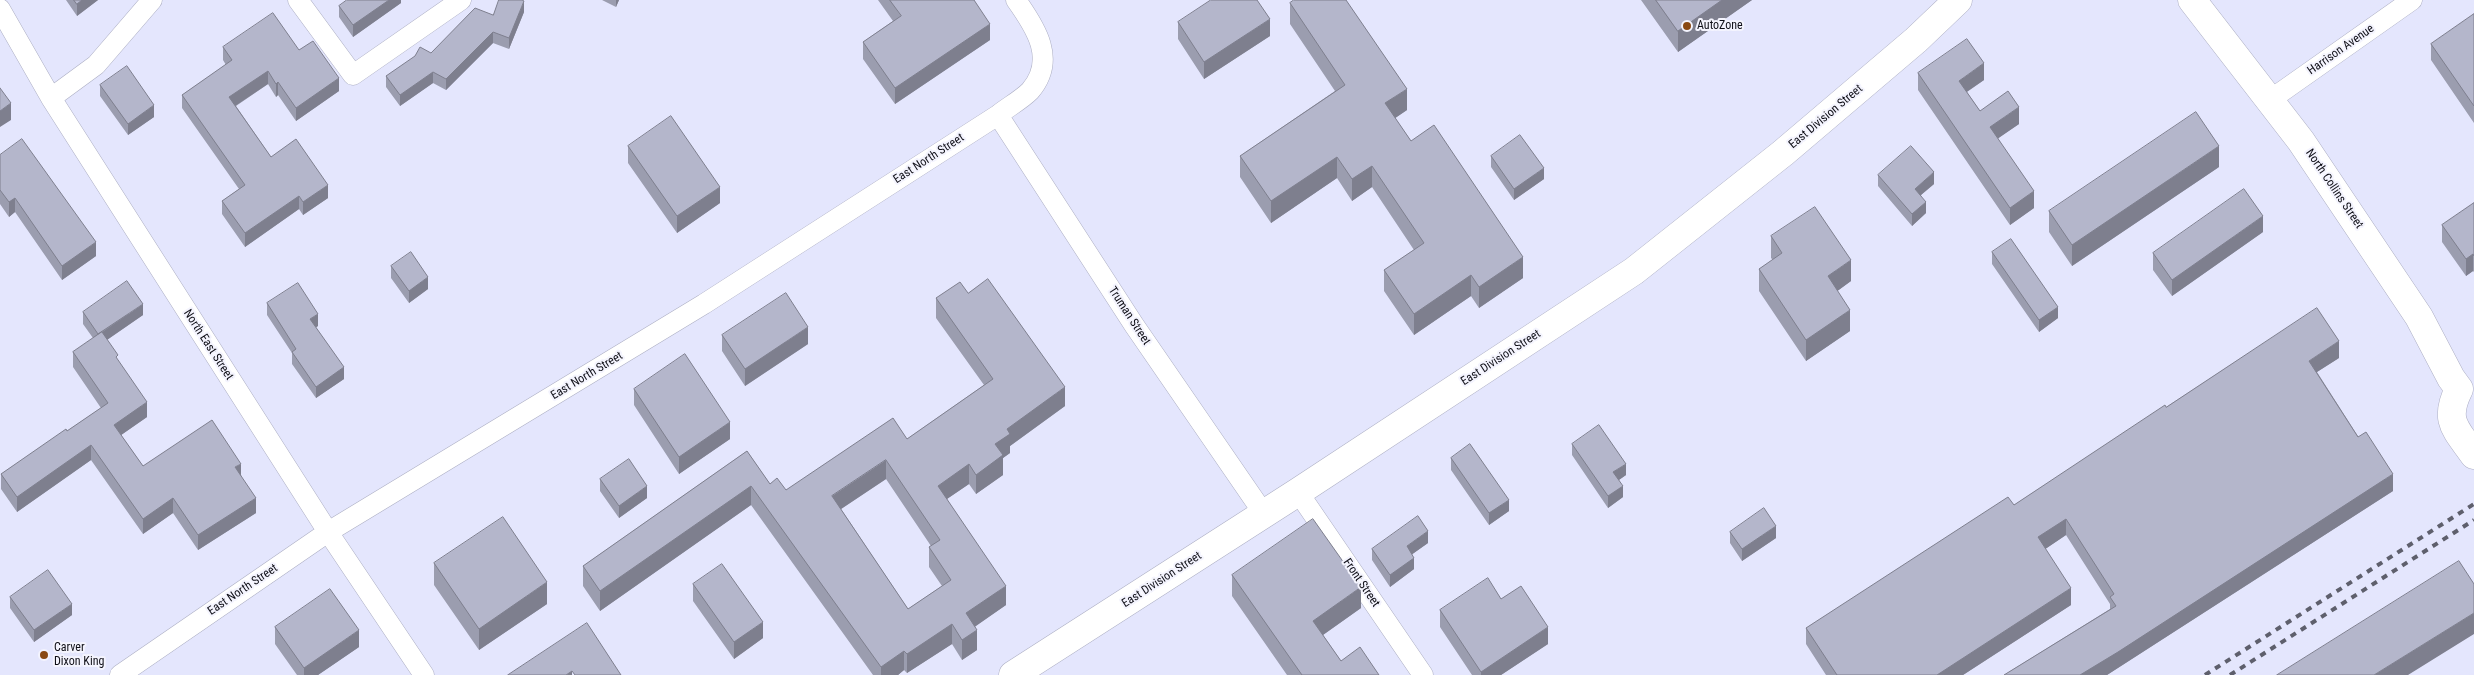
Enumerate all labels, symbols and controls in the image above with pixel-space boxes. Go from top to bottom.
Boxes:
place label: AutoZone [1697,19,1743,33]
marker: AutoZone [1681,20,1693,32]
street label: Harrison Avenue [2305,22,2377,78]
street label: East Division Street [1786,82,1866,152]
street label: East North Street [891,131,967,187]
street label: North Collins Street [2302,147,2366,231]
street label: Truman Street [1105,284,1153,348]
street label: North East Street [180,307,236,383]
street label: East Division Street [1459,327,1543,389]
street label: East North Street [549,349,625,403]
street label: East Division Street [1120,549,1204,611]
street label: Front Street [1340,556,1382,610]
street label: East North Street [205,561,281,619]
place label: Carver Dixon King [54,641,104,669]
marker: Carver Dixon King [38,649,50,661]

